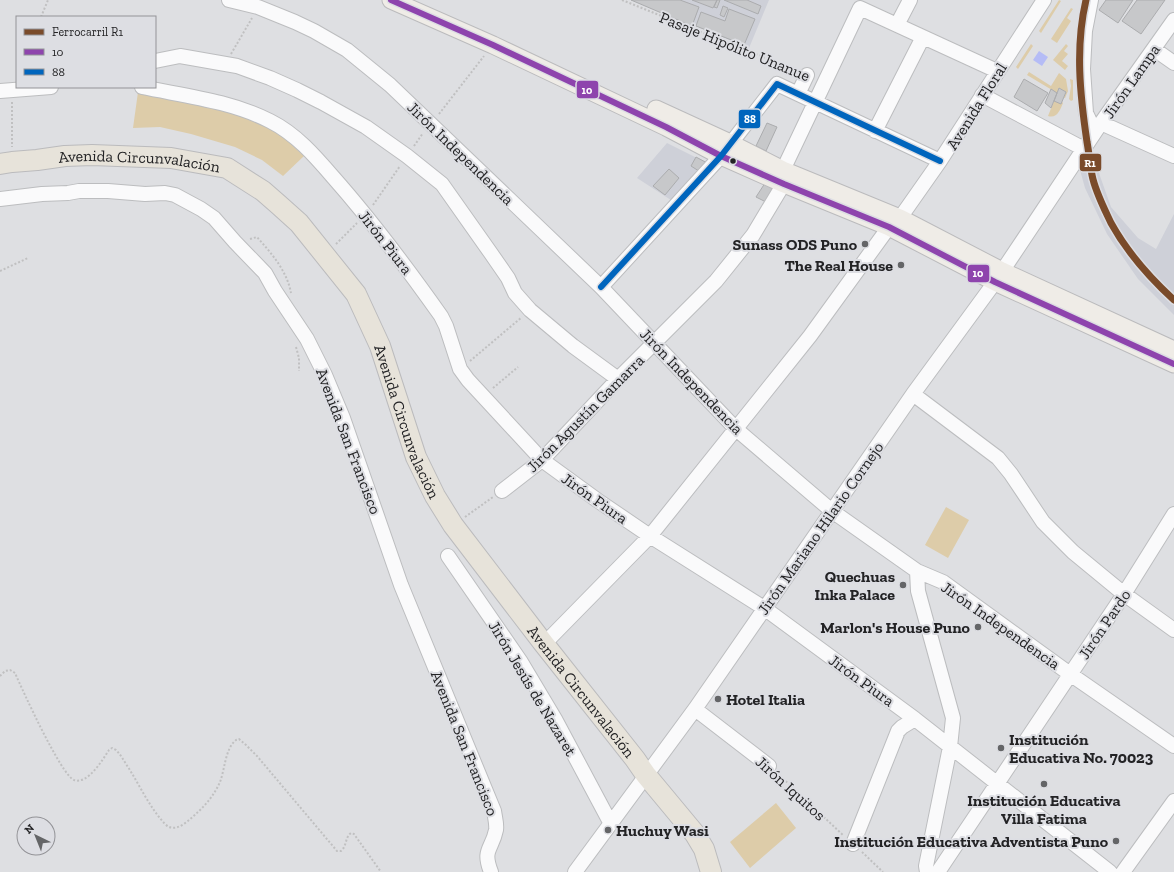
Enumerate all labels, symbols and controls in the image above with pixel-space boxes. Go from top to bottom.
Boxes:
street label: Pasaje Hipólito Unanue [657,8,813,85]
legend [16,16,156,88]
text: Ferrocarril R1 [52,25,123,39]
street label: Jirón Lampa [1099,40,1164,122]
text: 10 [52,45,64,59]
street label: Avenida Floral [942,59,1011,153]
text: 88 [52,65,65,79]
line badge: 10 [576,80,599,99]
text: 10 [582,84,592,97]
street label: Jirón Independencia [404,98,518,209]
line badge: 88 [738,109,761,129]
text: 88 [744,113,756,126]
street label: Avenida Circunvalación [57,146,222,177]
line badge: R1 [1079,153,1102,172]
unlabelled marker [728,156,738,166]
text: R1 [1084,157,1096,170]
street label: Jirón Piura [355,206,417,278]
place label: Sunass ODS Puno [732,235,858,254]
marker: Sunass ODS Puno [860,239,870,249]
place label: The Real House [784,256,893,275]
marker: The Real House [896,260,906,270]
line badge: 10 [967,264,990,283]
text: 10 [973,267,983,280]
street label: Jirón Independencia [636,324,747,439]
street label: Avenida Circunvalación [370,342,444,503]
street label: Jirón Agustín Gamarra [523,350,648,476]
street label: Avenida San Francisco [312,365,385,517]
street label: Jirón Mariano Hilario Cornejo [753,438,887,618]
street label: Jirón Piura [558,469,632,528]
place label: Quechuas Inka Palace [815,567,895,604]
street label: Jirón Independencia [938,577,1064,674]
marker: Quechuas Inka Palace [898,580,908,590]
street label: Jirón Pardo [1074,586,1135,663]
street label: Jirón Jesús de Nazaret [485,617,581,759]
place label: Marlon's House Puno [820,618,971,637]
street label: Avenida Circunvalación [523,622,639,762]
marker: Marlon's House Puno [973,622,983,632]
street label: Jirón Piura [825,650,898,711]
street label: Avenida San Francisco [427,668,502,819]
place label: Hotel Italia [726,690,805,709]
marker: Hotel Italia [713,694,723,704]
place label: Institución Educativa No. 70023 [1009,730,1154,767]
marker: Institución Educativa No. 70023 [996,743,1006,753]
street label: Jirón Iquitos [752,752,829,825]
marker: Institución Educativa Villa Fatima [1039,779,1049,789]
place label: Institución Educativa Villa Fatima [967,791,1121,828]
north arrow [16,816,56,856]
text: N [22,821,37,837]
place label: Huchuy Wasi [616,821,709,840]
marker: Huchuy Wasi [603,825,613,835]
place label: Institución Educativa Adventista Puno [834,832,1109,851]
marker: Institución Educativa Adventista Puno [1111,836,1121,846]

